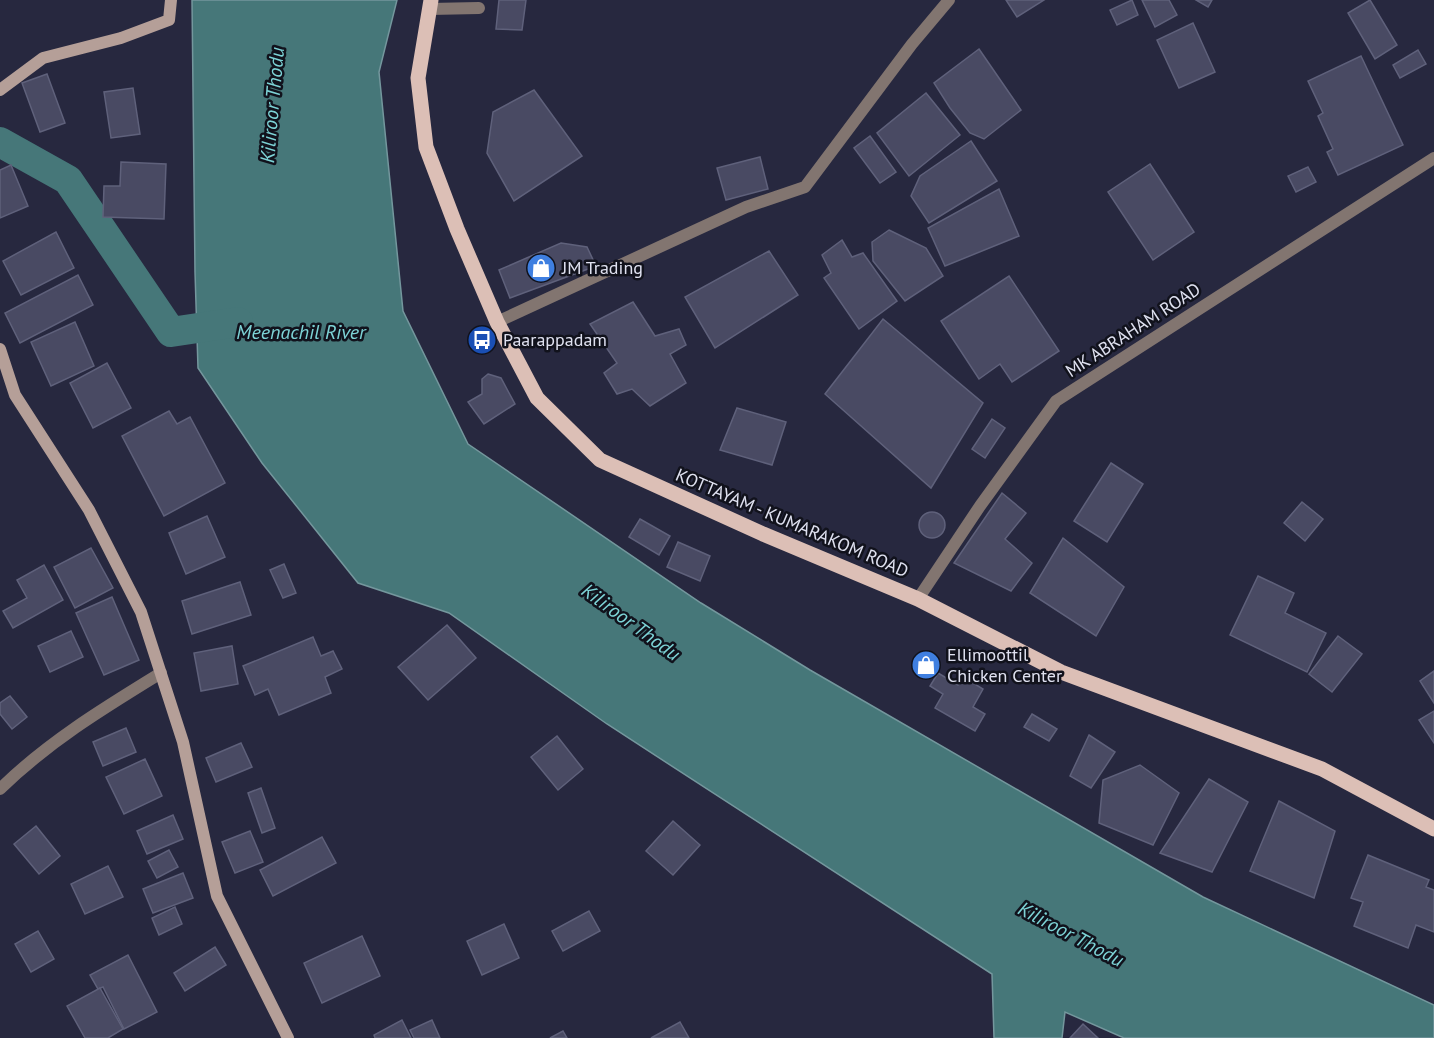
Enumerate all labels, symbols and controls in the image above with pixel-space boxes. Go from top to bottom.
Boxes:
water label: Kiliroor Thodu [254,46,290,164]
shop icon: JM Trading [525,252,557,284]
place label: JM Trading [561,256,643,279]
street label: MK ABRAHAM ROAD [1061,277,1205,382]
water label: Meenachil River [236,319,367,345]
bus stop icon: Paarappadam [466,324,498,356]
place label: Paarappadam [503,328,607,351]
street label: KOTTAYAM - KUMARAKOM ROAD [672,463,912,582]
water label: Kiliroor Thodu [576,577,686,667]
place label: Ellimoottil Chicken Center [947,643,1062,687]
shop icon: Ellimoottil Chicken Center [910,649,942,681]
water label: Kiliroor Thodu [1014,895,1128,973]

